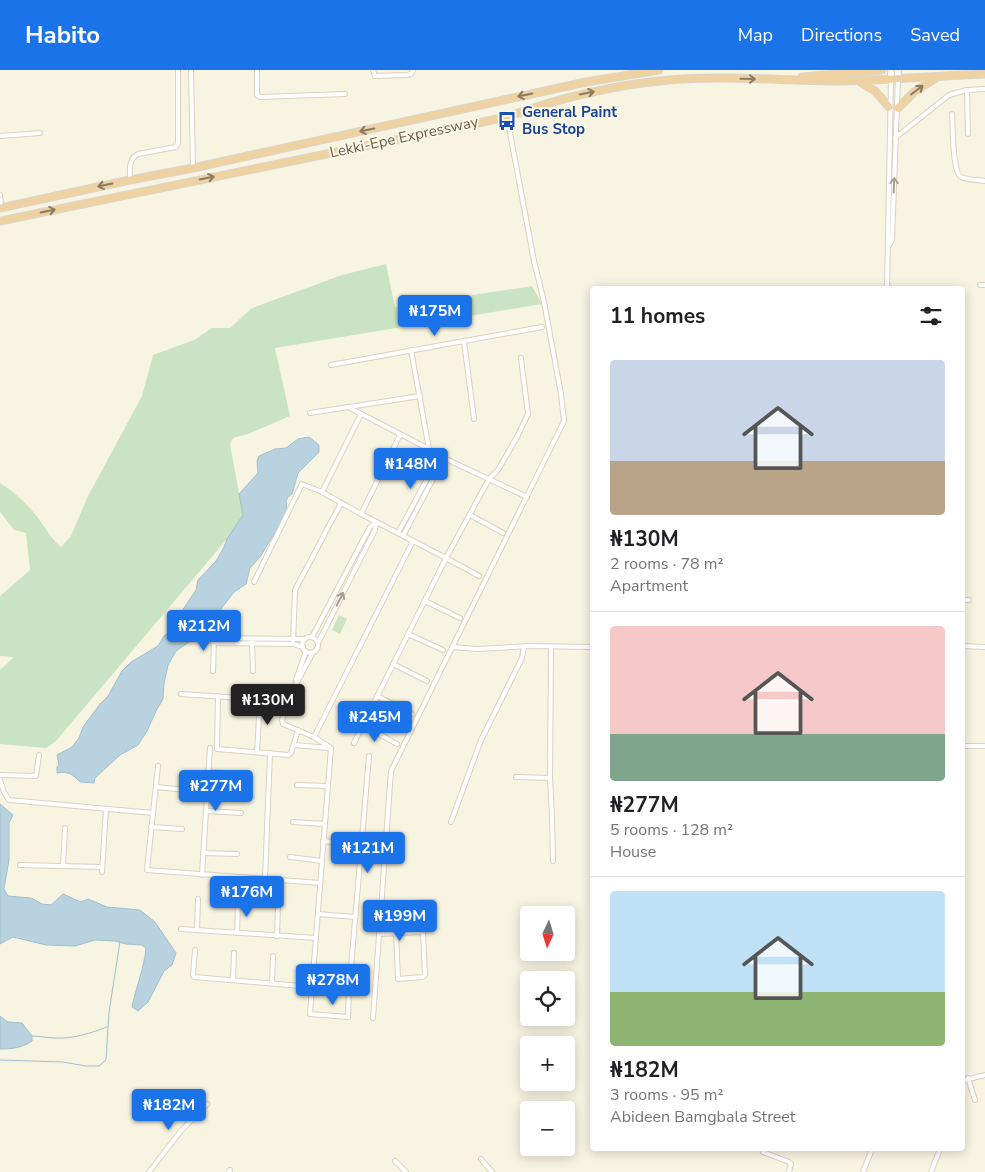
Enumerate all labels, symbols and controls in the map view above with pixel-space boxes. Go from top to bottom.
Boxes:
text: Habito [25,19,100,51]
text: Map [738,23,773,47]
text: Directions [801,23,882,47]
text: Saved [910,23,960,47]
one-way arrow [740,75,756,84]
one-way arrow [910,85,924,95]
one-way arrow [579,88,595,97]
one-way arrow [518,91,534,100]
place label: General Paint Bus Stop [522,102,617,139]
bus stop icon: General Paint Bus Stop [496,110,518,132]
street label: Lekki-Epe Expressway [328,111,480,162]
one-way arrow [359,126,375,135]
one-way arrow [198,173,214,182]
one-way arrow [889,177,899,193]
one-way arrow [97,181,113,190]
one-way arrow [39,206,55,216]
pin: ₦175M [400,294,470,337]
text: ₦175M [409,300,461,322]
text: 11 homes [610,302,705,330]
icon: filters [917,302,945,330]
icon: home [733,393,823,483]
pin: ₦148M [376,448,446,490]
text: ₦148M [385,453,437,475]
text: ₦130M [610,525,679,553]
text: 2 rooms · 78 m² [610,553,723,575]
text: Apartment [610,575,688,597]
one-way arrow [335,592,345,607]
pin: ₦212M [169,610,239,652]
text: ₦212M [178,615,230,637]
icon: home [733,658,823,748]
pin: ₦130M [233,684,303,726]
text: ₦130M [242,689,294,711]
pin: ₦245M [340,700,410,743]
text: ₦245M [349,706,401,728]
pin: ₦277M [181,770,251,812]
text: ₦277M [190,775,242,797]
text: ₦277M [610,791,679,819]
text: 5 rooms · 128 m² [610,819,733,841]
pin: ₦121M [333,832,403,874]
text: ₦121M [342,837,394,859]
text: House [610,841,656,863]
pin: ₦176M [212,876,282,918]
text: ₦176M [221,881,273,903]
pin: ₦199M [365,900,435,942]
text: ₦199M [374,905,426,927]
north arrow [520,906,575,961]
map controls [520,906,575,1156]
icon: home [733,923,823,1013]
pin: ₦278M [298,964,368,1006]
text: ₦278M [307,969,359,991]
button: locate [520,971,575,1026]
button: + [520,1036,575,1091]
text: ₦182M [610,1056,679,1084]
text: 3 rooms · 95 m² [610,1084,723,1106]
pin: ₦182M [134,1088,204,1131]
text: ₦182M [143,1094,195,1116]
button: − [520,1101,575,1156]
text: Abideen Bamgbala Street [610,1106,795,1128]

